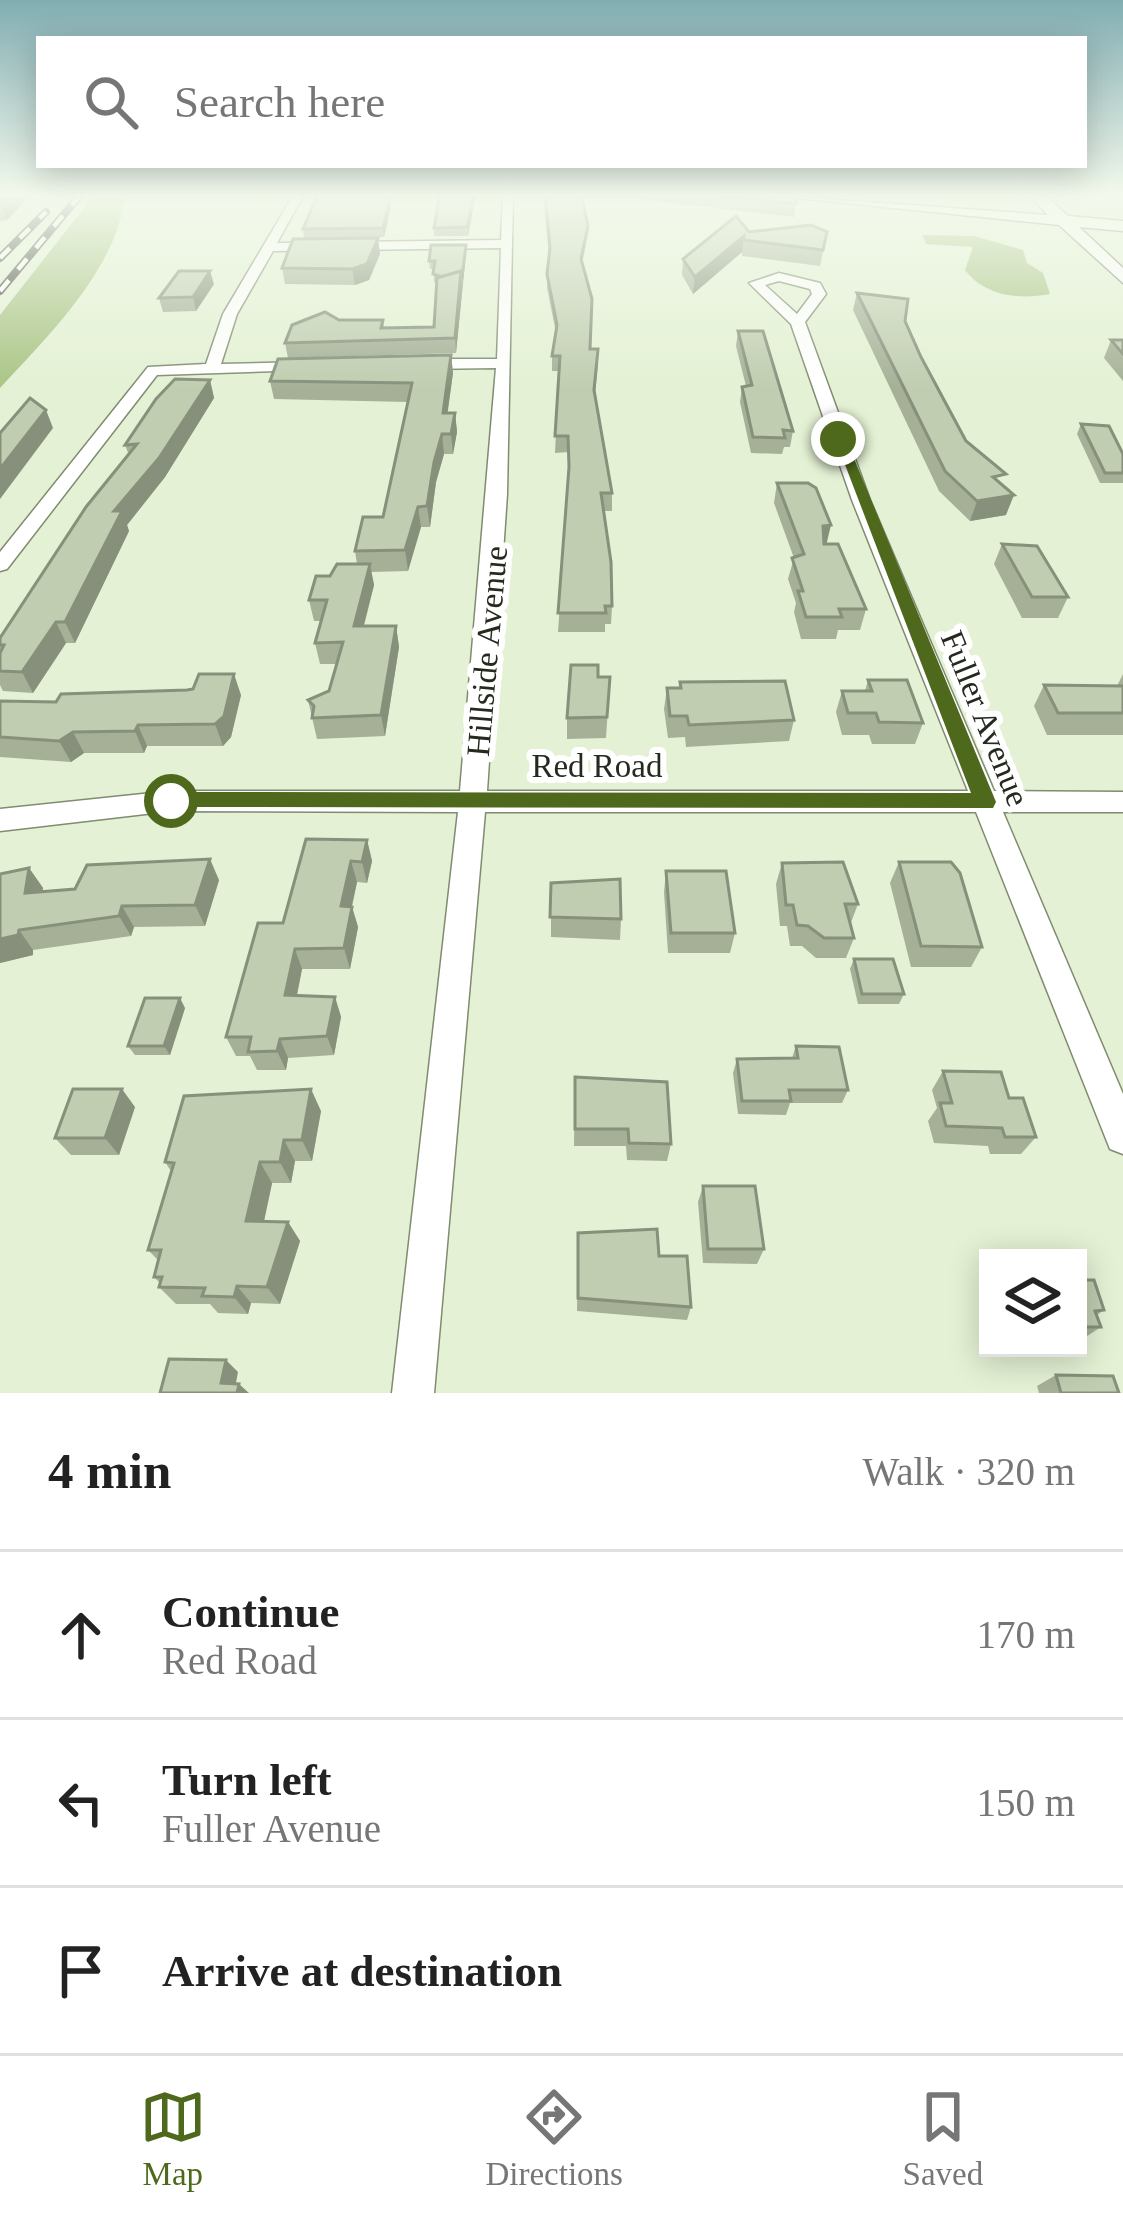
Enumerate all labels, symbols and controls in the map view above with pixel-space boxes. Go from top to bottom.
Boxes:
search box [36,36,1087,168]
icon: search [78,69,144,135]
text: Search here [174,77,385,127]
route end [811,412,865,466]
street label: Hillside Avenue [460,544,514,758]
street label: Fuller Avenue [934,626,1036,811]
street label: Red Road [531,748,663,784]
route start [144,774,198,828]
map controls [979,1249,1087,1357]
button: layers [979,1249,1087,1357]
text: 4 min [48,1443,171,1499]
text: Walk · 320 m [863,1450,1075,1493]
text: Continue [162,1587,340,1637]
icon: ahead [48,1602,114,1668]
text: 170 m [976,1613,1075,1656]
text: Red Road [162,1639,317,1682]
text: Turn left [162,1755,332,1805]
icon: left [48,1770,114,1836]
text: 150 m [976,1781,1075,1824]
text: Fuller Avenue [162,1807,381,1850]
icon: arrive [48,1938,114,2004]
text: Arrive at destination [162,1946,562,1996]
tab: Map [140,2084,206,2193]
tab: Directions [485,2084,623,2193]
tab: Saved [903,2084,983,2193]

